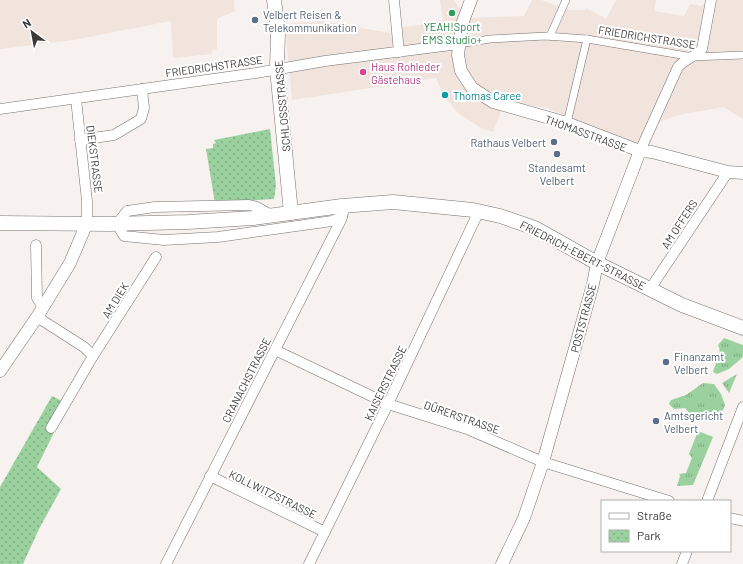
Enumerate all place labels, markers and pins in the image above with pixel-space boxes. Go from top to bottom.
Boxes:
place label: Velbert Reisen & Telekommunikation [263,8,357,34]
marker: YEAH!Sport EMS Studio+ [447,8,457,18]
marker: Velbert Reisen & Telekommunikation [250,15,260,25]
place label: YEAH!Sport EMS Studio+ [422,20,482,46]
place label: Haus Rohleder Gästehaus [371,60,440,86]
marker: Haus Rohleder Gästehaus [358,67,368,77]
place label: Thomas Caree [453,89,521,102]
marker: Thomas Caree [440,90,450,100]
place label: Rathaus Velbert [470,136,546,149]
marker: Rathaus Velbert [549,137,559,147]
marker: Standesamt Velbert [552,149,562,159]
place label: Standesamt Velbert [528,161,586,187]
place label: Finanzamt Velbert [674,350,724,376]
marker: Finanzamt Velbert [661,357,671,367]
place label: Amtsgericht Velbert [664,409,723,435]
marker: Amtsgericht Velbert [651,416,661,426]

